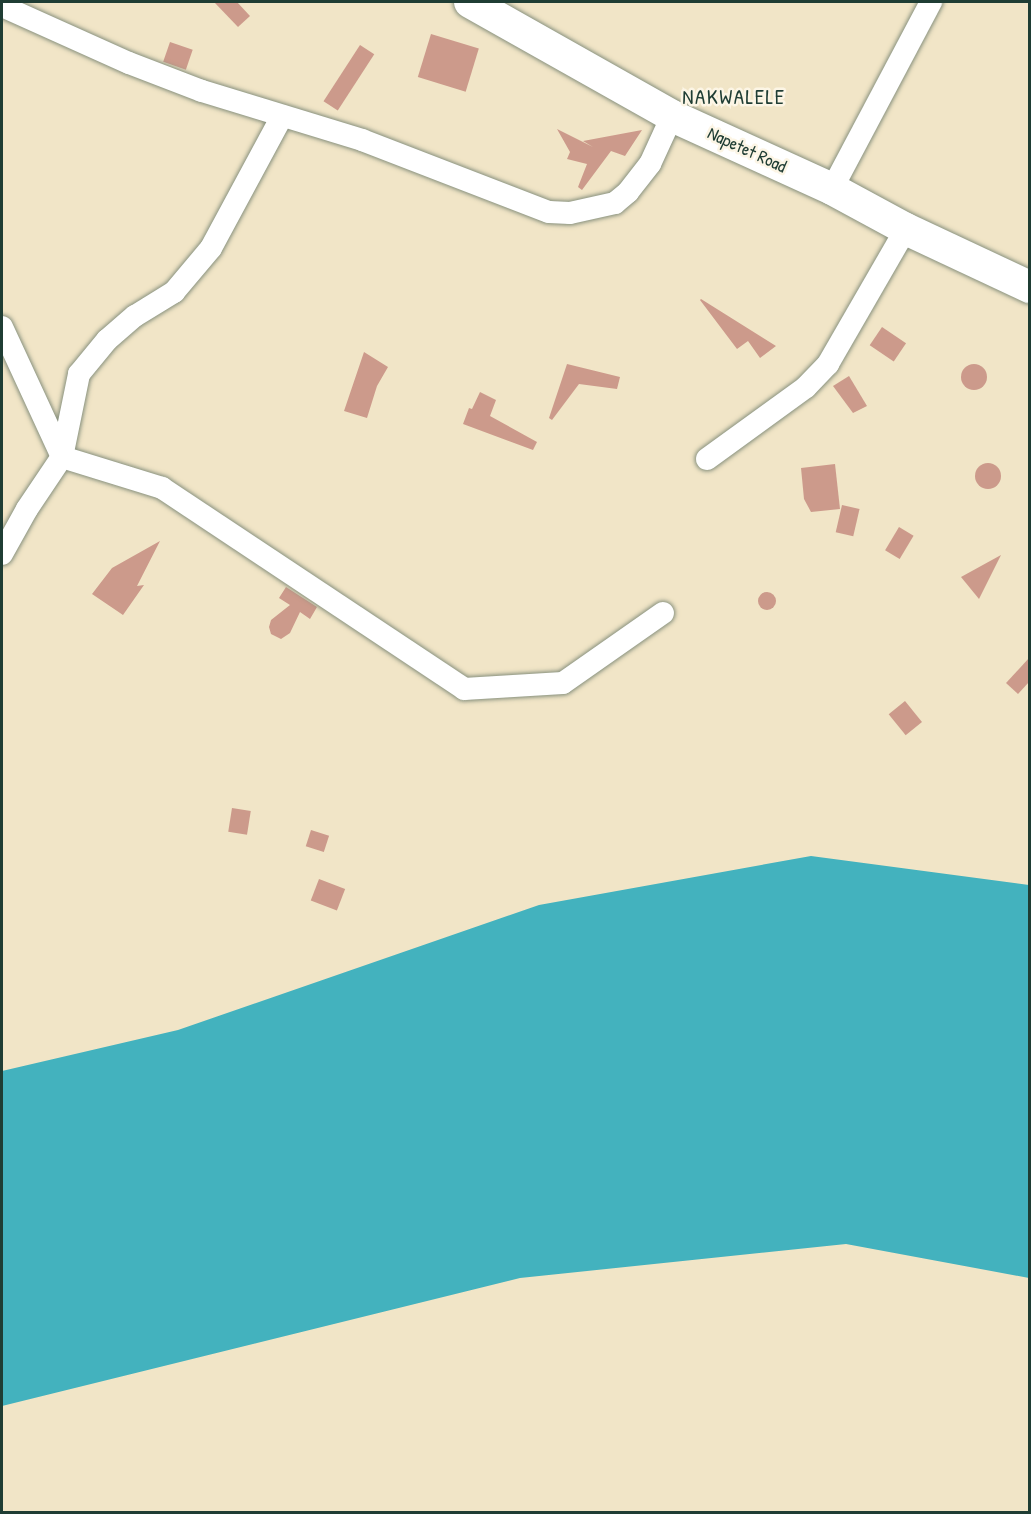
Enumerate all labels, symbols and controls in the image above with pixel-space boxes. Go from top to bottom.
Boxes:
district label: NAKWALELE [682,84,786,110]
street label: Napetet Road [704,122,790,178]

